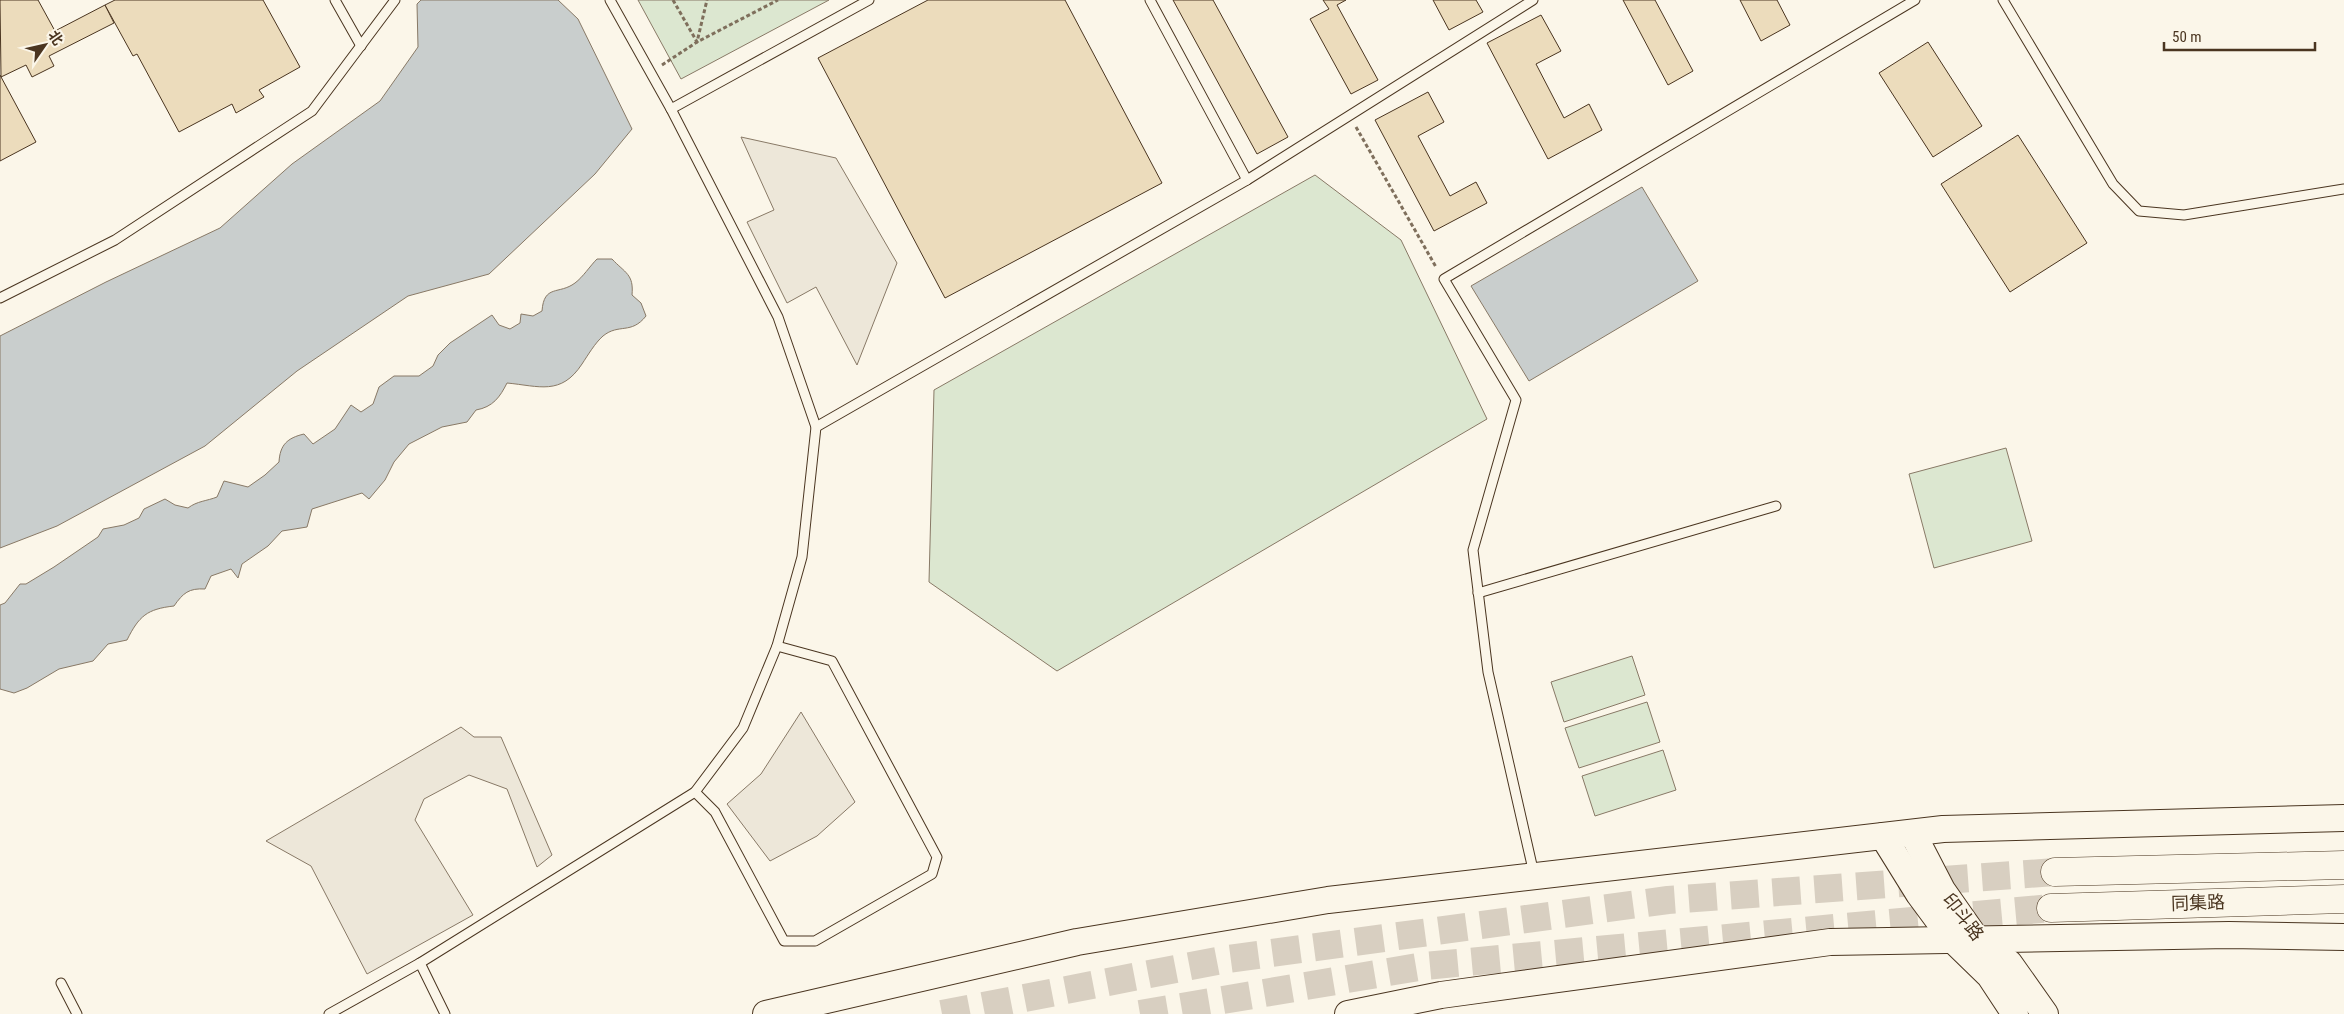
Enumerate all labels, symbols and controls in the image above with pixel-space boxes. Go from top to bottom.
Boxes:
north arrow [20,20,70,70]
scale bar [2164,20,2315,52]
text: 北 [45,27,66,48]
text: 50 m [2172,28,2202,46]
street label: 印斗路 [1938,889,1988,944]
street label: 同集路 [2171,891,2225,914]

